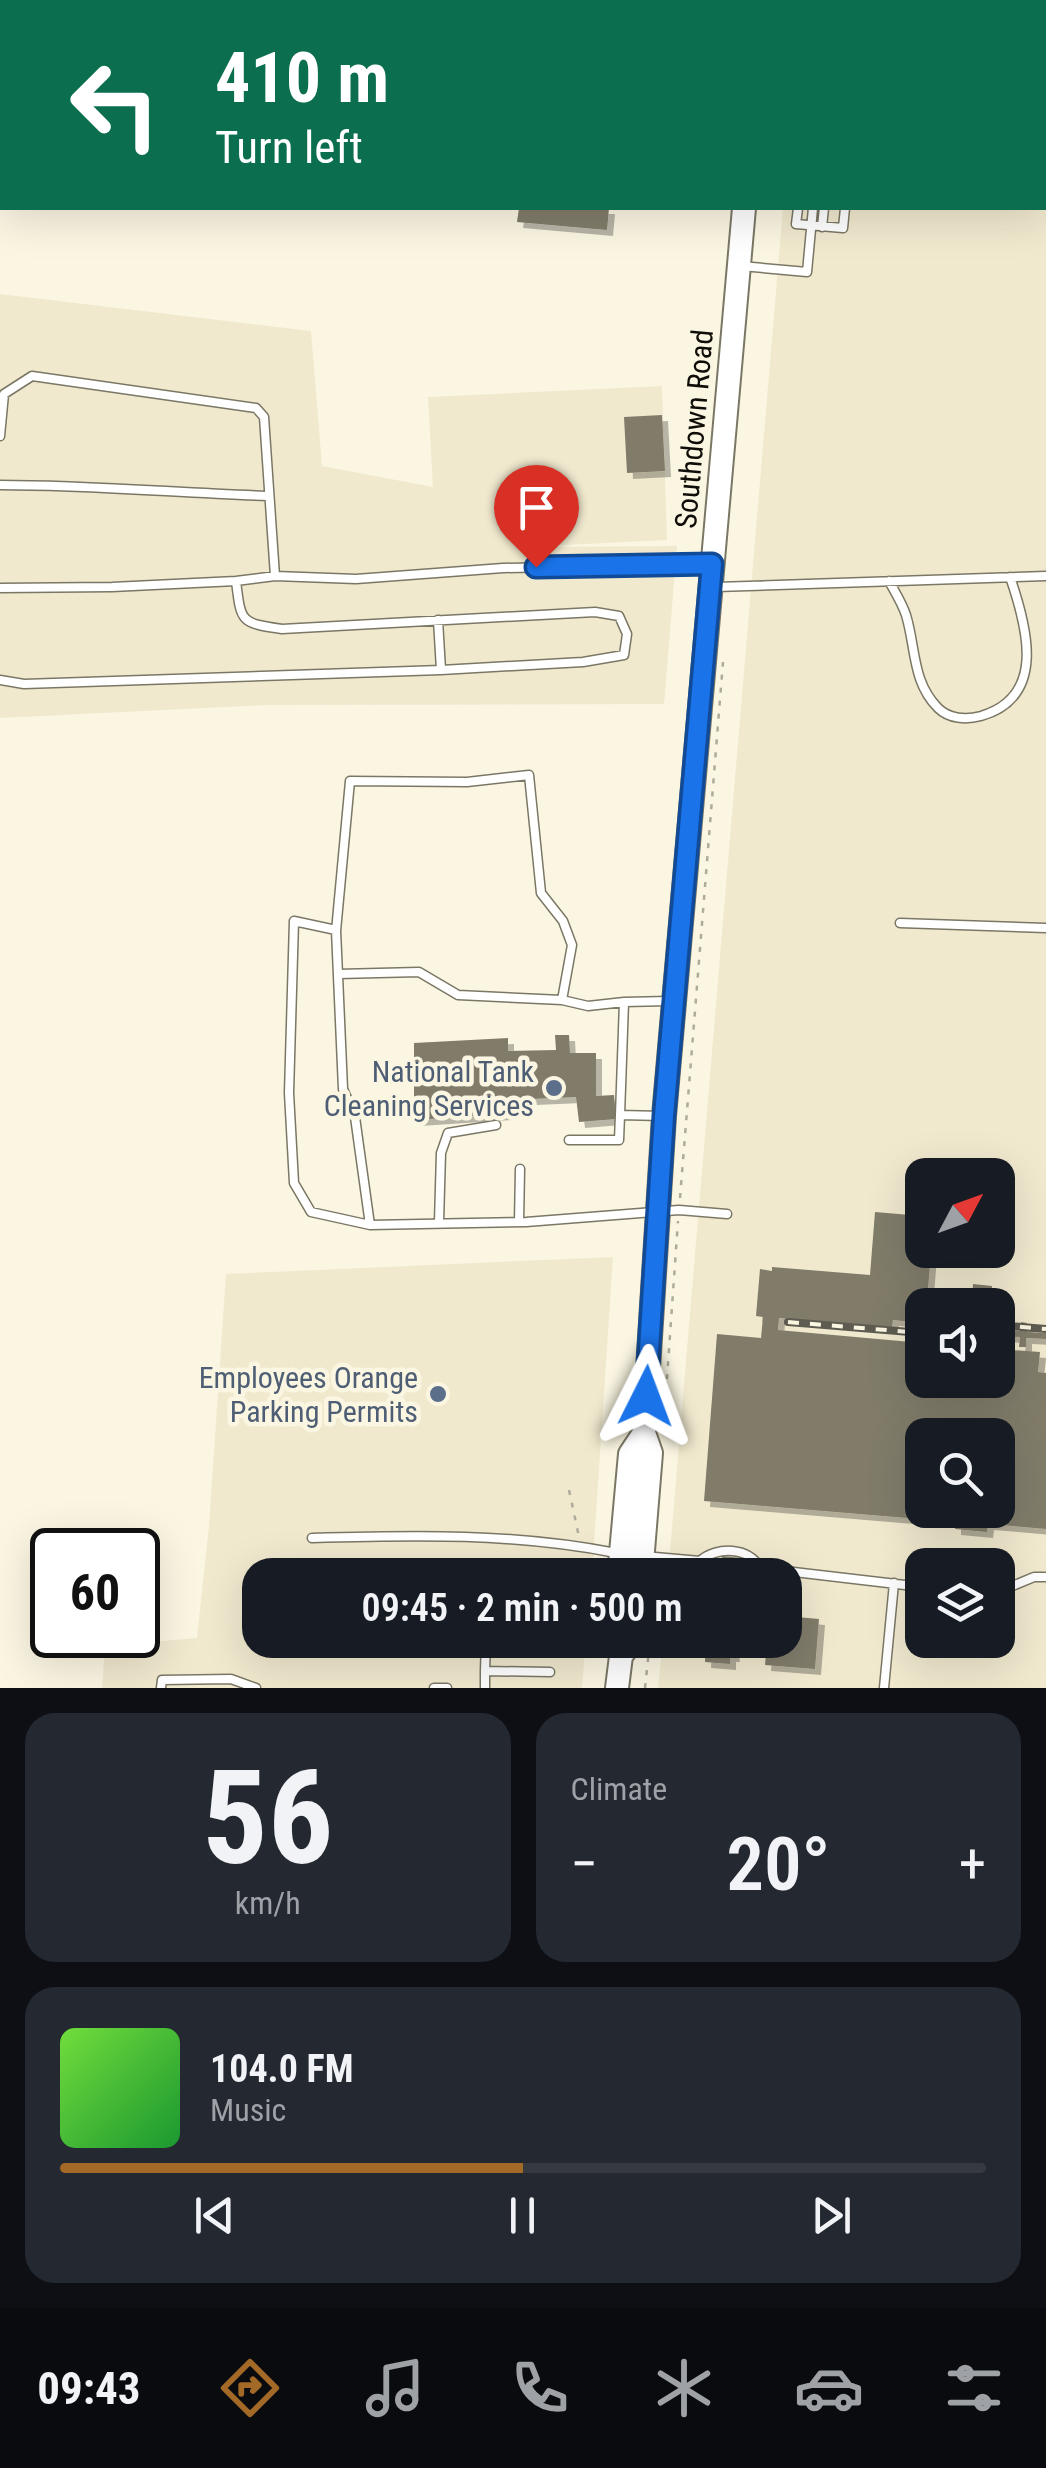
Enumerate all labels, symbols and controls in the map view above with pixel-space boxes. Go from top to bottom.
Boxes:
text: 410 m [215,37,389,119]
icon: left [50,40,180,170]
text: Turn left [215,121,363,174]
street label: Southdown Road [668,328,720,530]
pin [494,465,579,568]
icon: arrive [509,480,564,535]
place label: National Tank Cleaning Services [324,1054,534,1123]
marker: National Tank Cleaning Services [543,1077,565,1099]
north arrow [905,1158,1015,1268]
map controls [905,1158,1015,1658]
button: sound [905,1288,1015,1398]
position arrow [594,1344,698,1448]
place label: Employees Orange Parking Permits [199,1360,418,1429]
marker: Employees Orange Parking Permits [427,1383,449,1405]
button: search [905,1418,1015,1528]
speed limit sign: 60 [30,1528,160,1658]
button: layers [905,1548,1015,1658]
text: 09:45 · 2 min · 500 m [362,1586,682,1630]
text: 56 [202,1742,333,1895]
text: Climate [571,1770,667,1808]
text: 20° [726,1820,831,1908]
text: − [571,1832,598,1896]
text: + [959,1832,986,1896]
text: km/h [235,1884,301,1922]
text: 104.0 FM [210,2047,354,2091]
text: Music [210,2091,286,2129]
icon: previous [187,2188,242,2243]
icon: pause [495,2188,550,2243]
icon: next [804,2188,859,2243]
icon: directions [215,2353,285,2423]
icon: music [360,2353,430,2423]
icon: phone [505,2353,575,2423]
icon: climate [649,2353,719,2423]
icon: car [794,2353,864,2423]
icon: filters [939,2353,1009,2423]
text: 09:43 [37,2362,141,2415]

